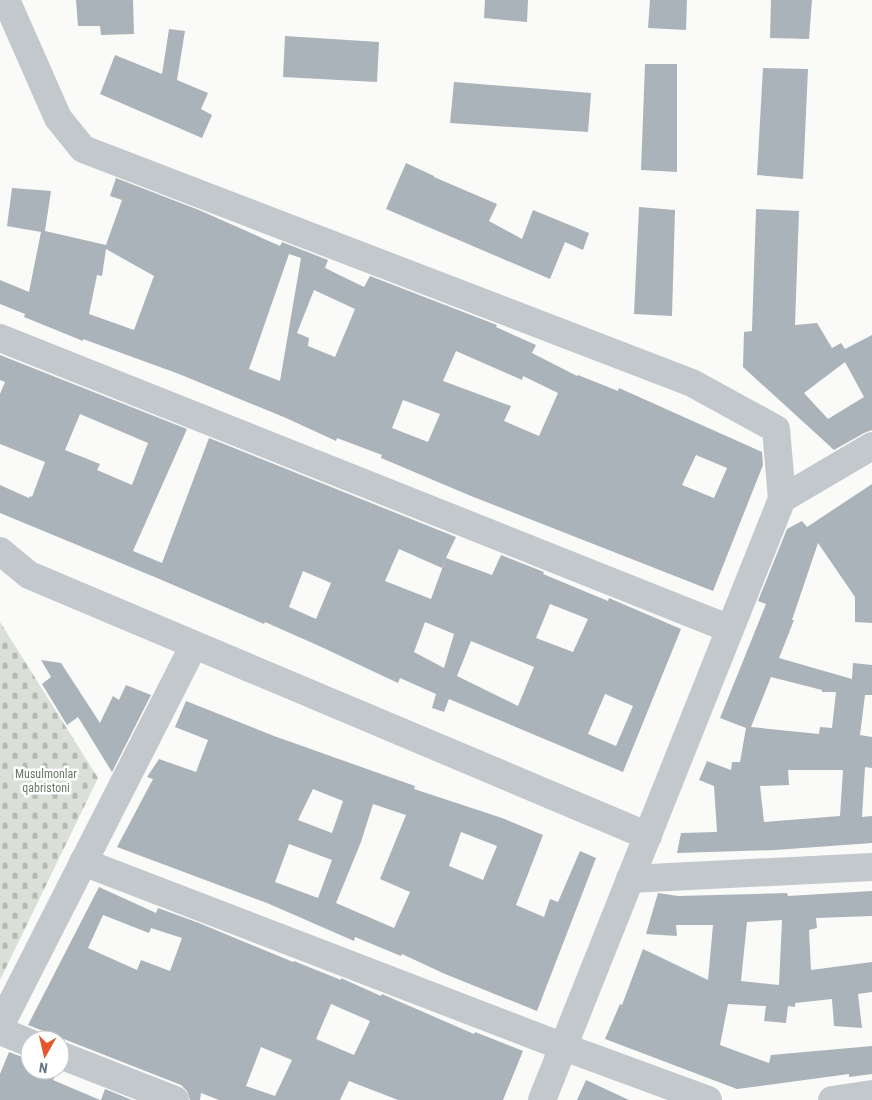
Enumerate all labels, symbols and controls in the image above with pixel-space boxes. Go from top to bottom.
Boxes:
park label: Musulmonlar qabristoni [15,767,77,795]
north arrow [20,1030,70,1080]
text: N [38,1059,49,1076]

